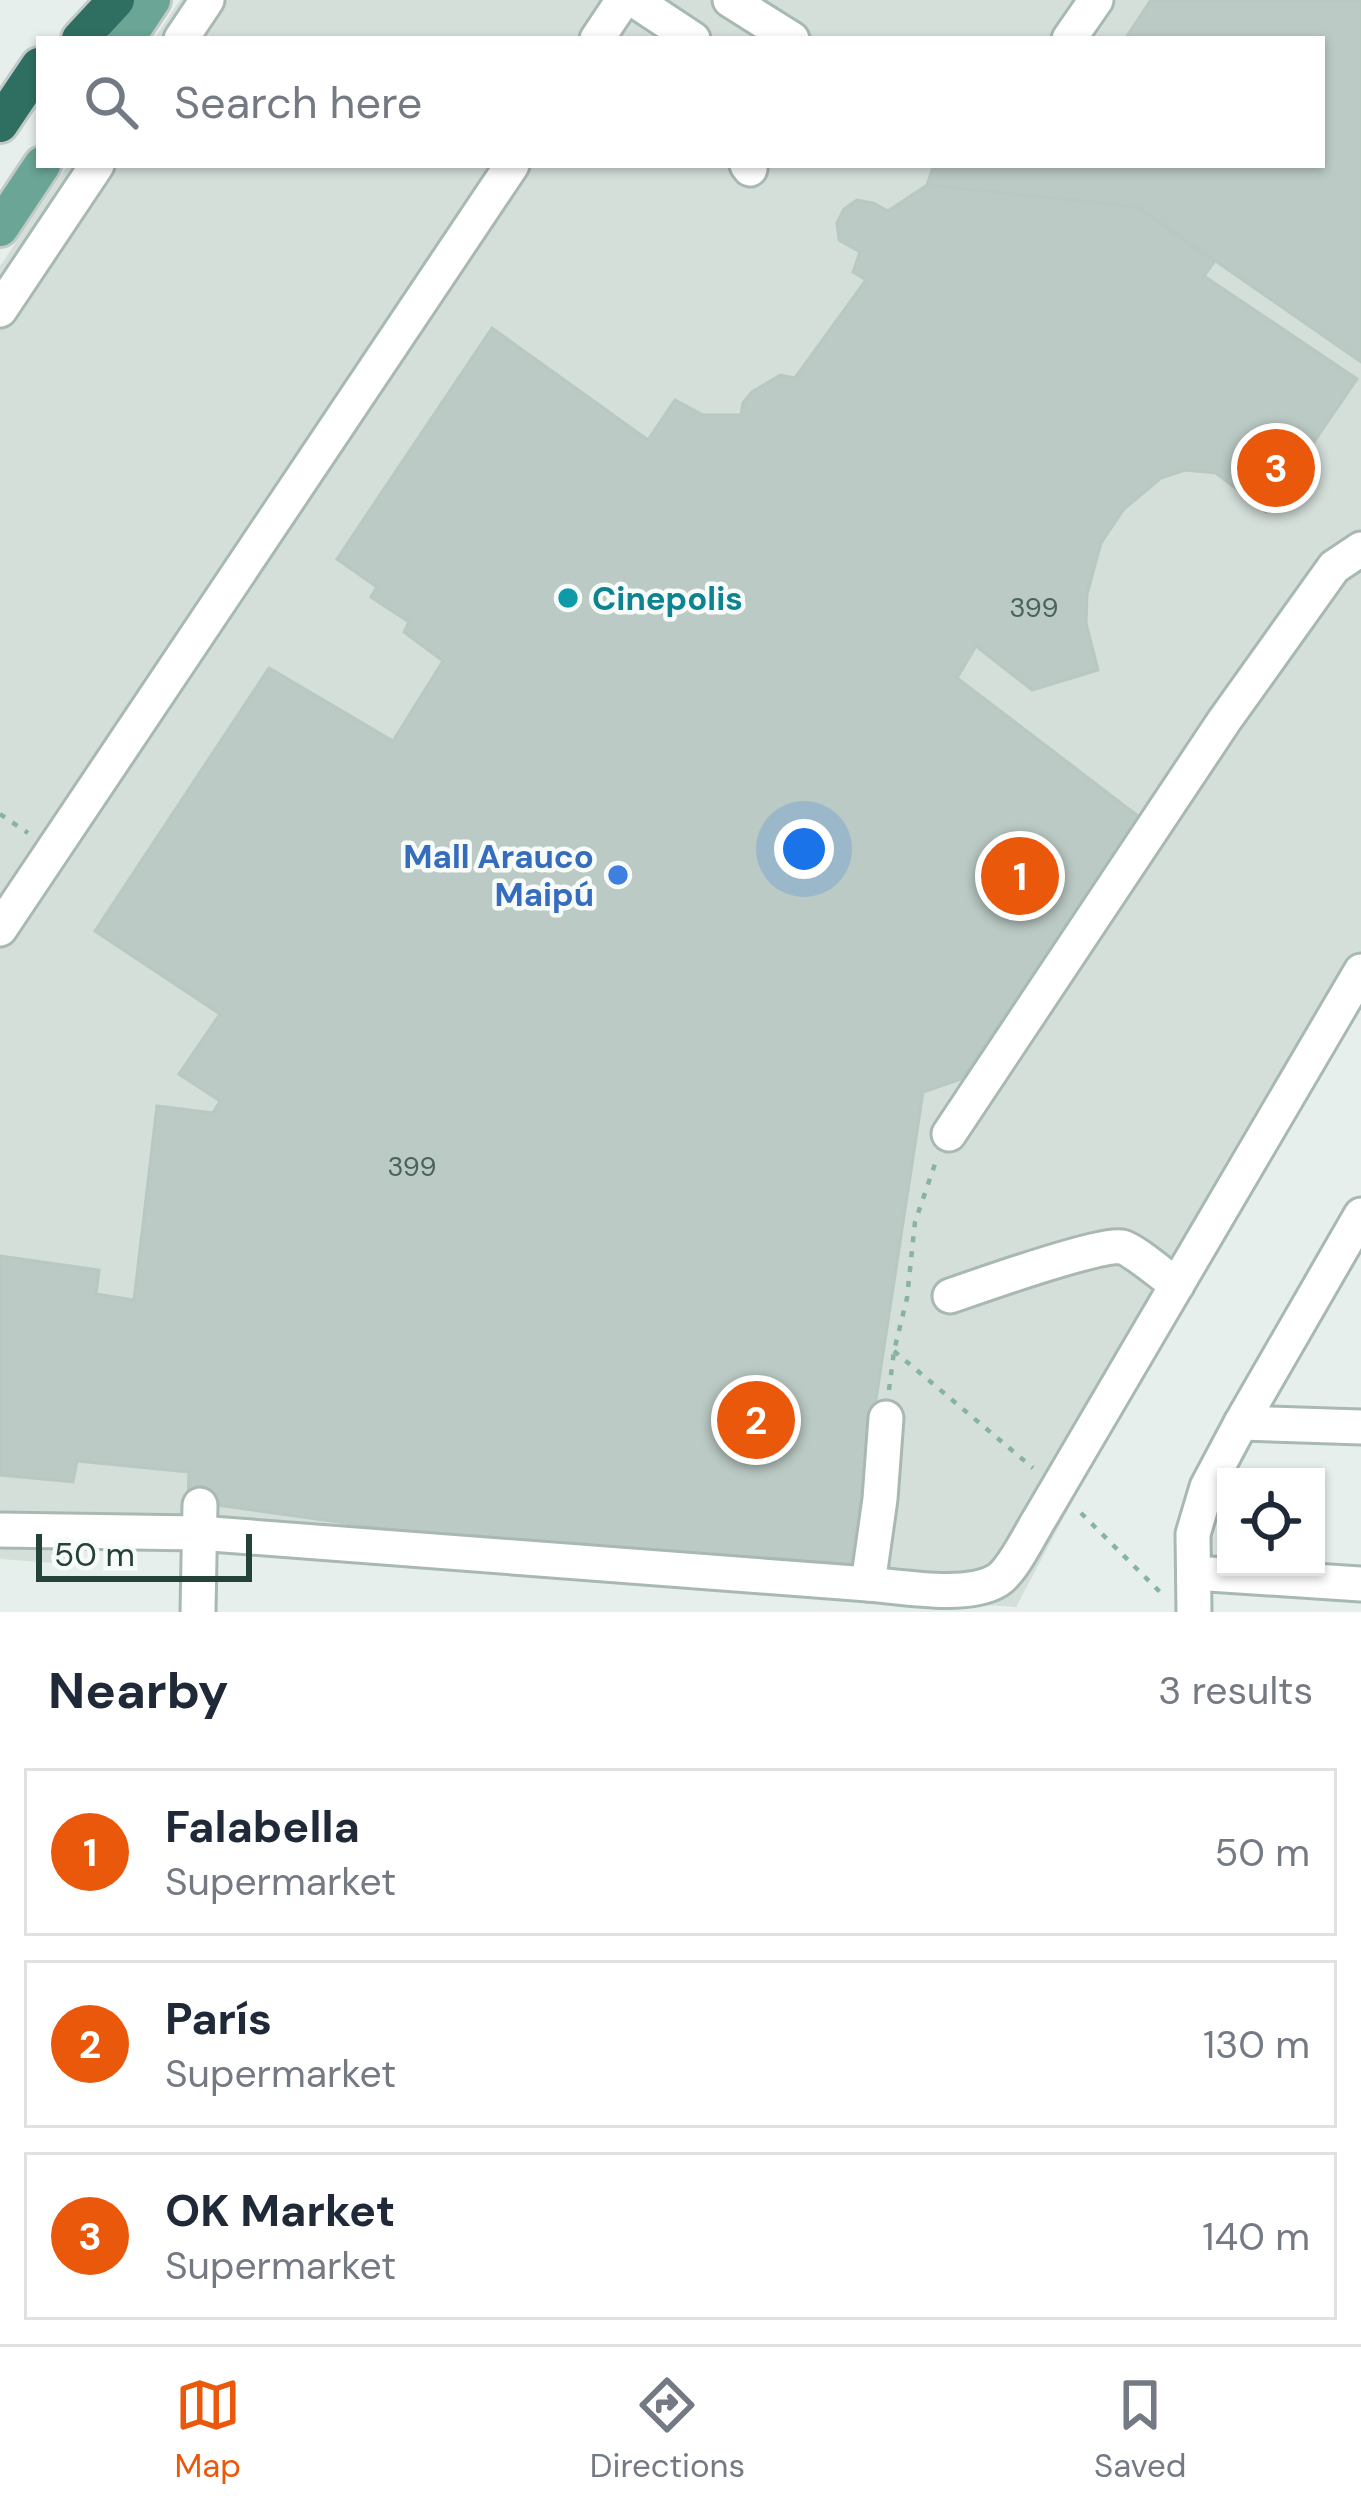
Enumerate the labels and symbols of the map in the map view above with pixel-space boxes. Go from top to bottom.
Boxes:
pin: 3 [1237,423,1315,513]
place label: Cinepolis [592,577,743,620]
marker: Cinepolis [555,585,581,611]
house number: 399 [1009,590,1059,625]
your location [774,819,834,879]
pin: 1 [981,831,1059,921]
place label: Mall Arauco Maipú [403,835,594,916]
marker: Mall Arauco Maipú [605,862,631,888]
house number: 399 [387,1149,437,1184]
pin: 2 [717,1375,795,1465]
scale bar [36,1528,252,1581]

